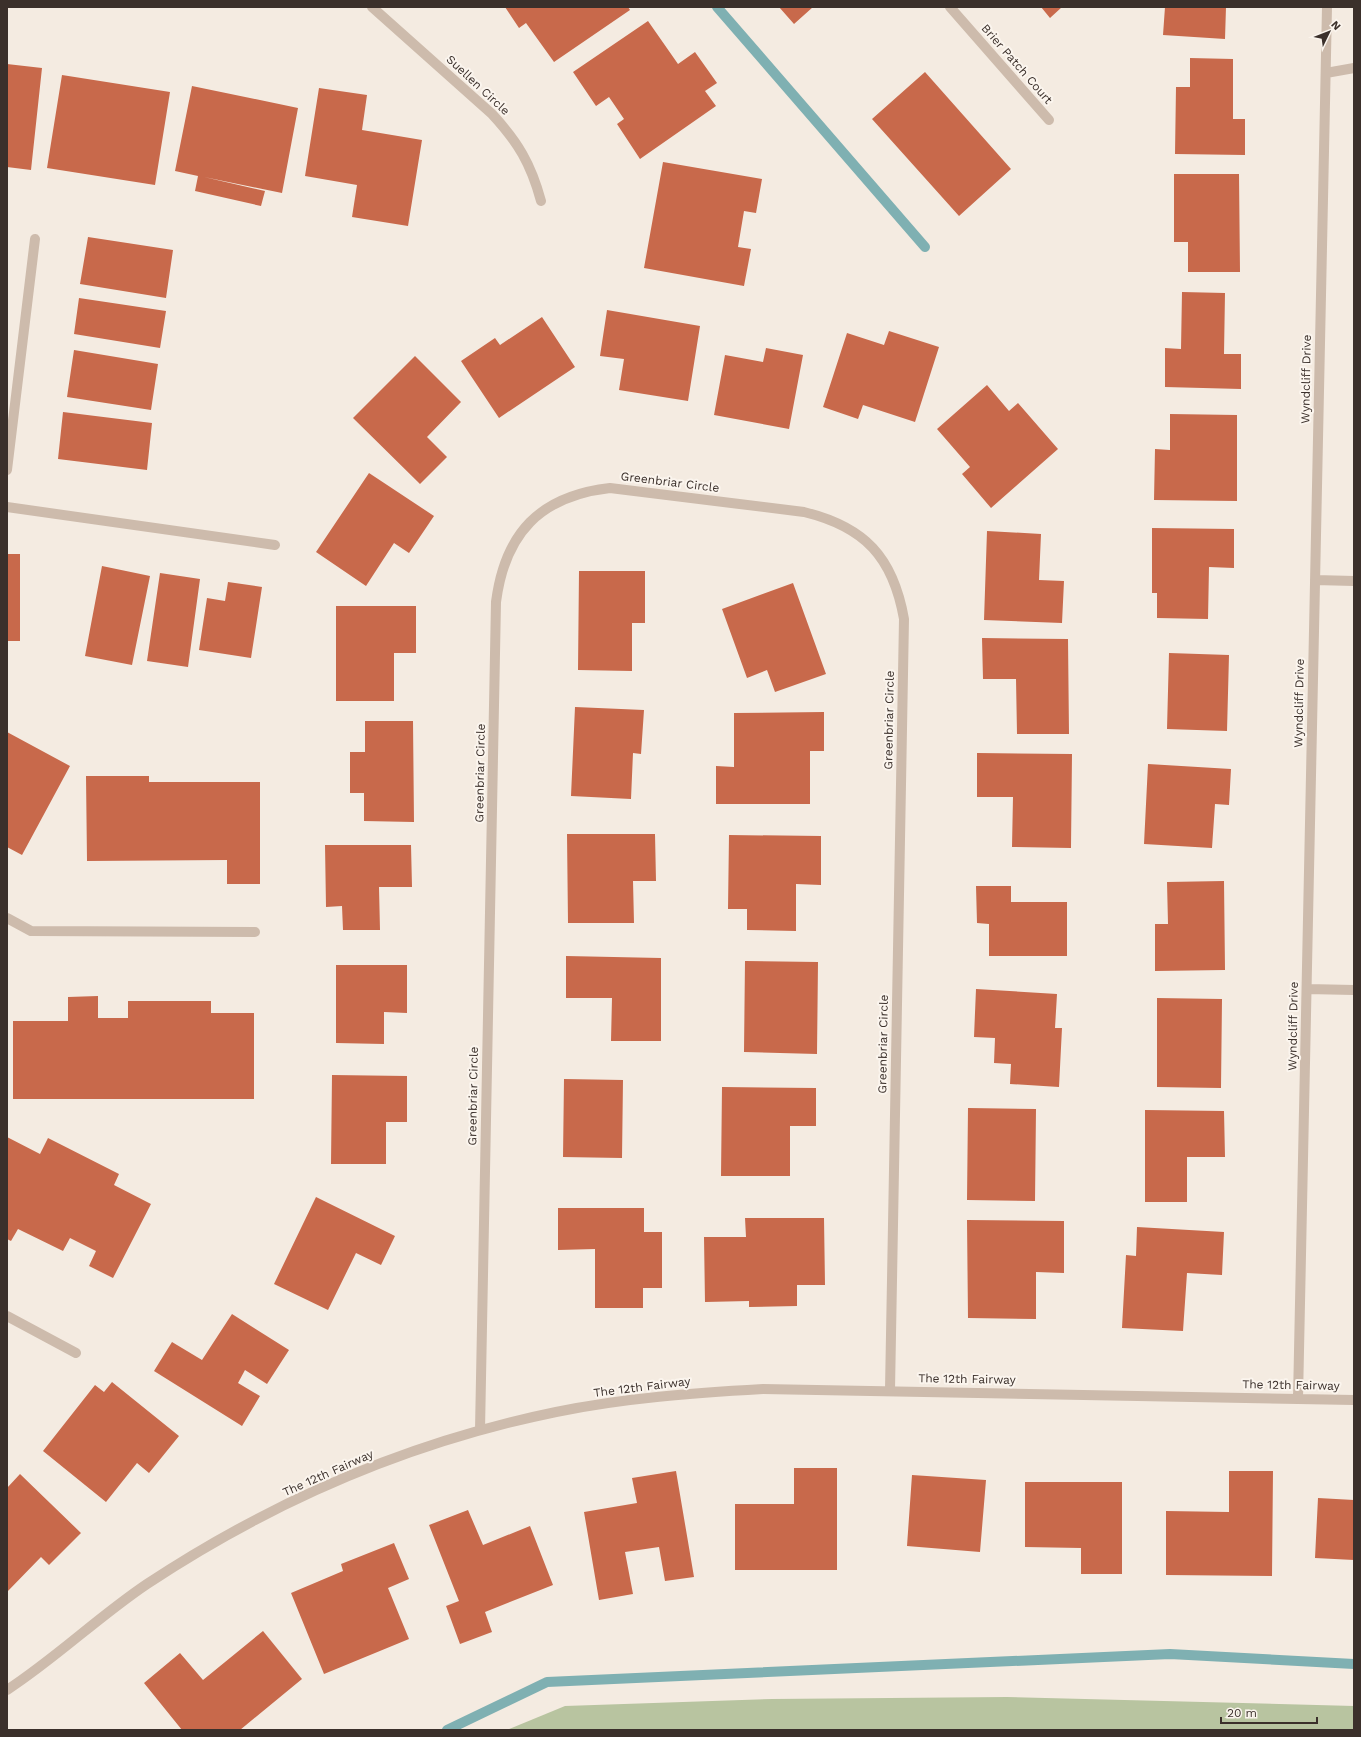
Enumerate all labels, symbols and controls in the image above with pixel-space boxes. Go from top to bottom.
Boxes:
north arrow [1309,12,1349,52]
text: N [1328,18,1343,33]
street label: Brier Patch Court [979,21,1055,107]
street label: Suellen Circle [444,52,513,118]
street label: Wyndcliff Drive [1298,334,1314,424]
street label: Greenbriar Circle [620,469,720,495]
street label: Wyndcliff Drive [1291,658,1307,748]
street label: Greenbriar Circle [881,670,897,770]
street label: Greenbriar Circle [472,723,488,823]
street label: Wyndcliff Drive [1285,981,1301,1071]
street label: Greenbriar Circle [875,994,891,1094]
street label: Greenbriar Circle [465,1046,481,1146]
street label: The 12th Fairway [918,1371,1017,1387]
street label: The 12th Fairway [593,1374,692,1400]
street label: The 12th Fairway [1242,1377,1341,1393]
street label: The 12th Fairway [281,1446,376,1499]
scale bar [1221,1699,1317,1725]
text: 20 m [1227,1706,1257,1720]

